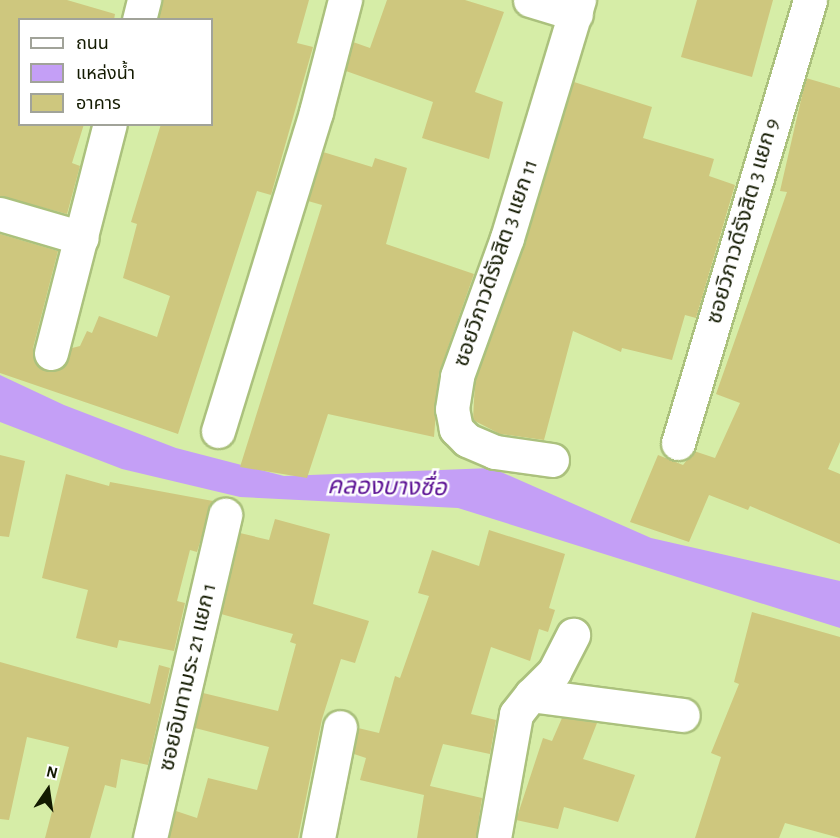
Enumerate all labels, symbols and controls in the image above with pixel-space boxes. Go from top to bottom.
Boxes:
legend [18,18,213,126]
text: ถนน [76,35,109,53]
text: แหล่งน้ำ [76,65,135,83]
text: อาคาร [76,95,121,113]
street label: ซอยวิภาวดีรังสิต 3 แยก 9 [701,115,785,327]
street label: ซอยวิภาวดีรังสิต 3 แยก 11 [448,156,544,370]
water label: คลองบางซื่อ [327,473,447,503]
street label: ซอยอินทามระ 21 แยก 1 [154,580,222,774]
north arrow [18,760,78,820]
text: N [45,763,59,782]

